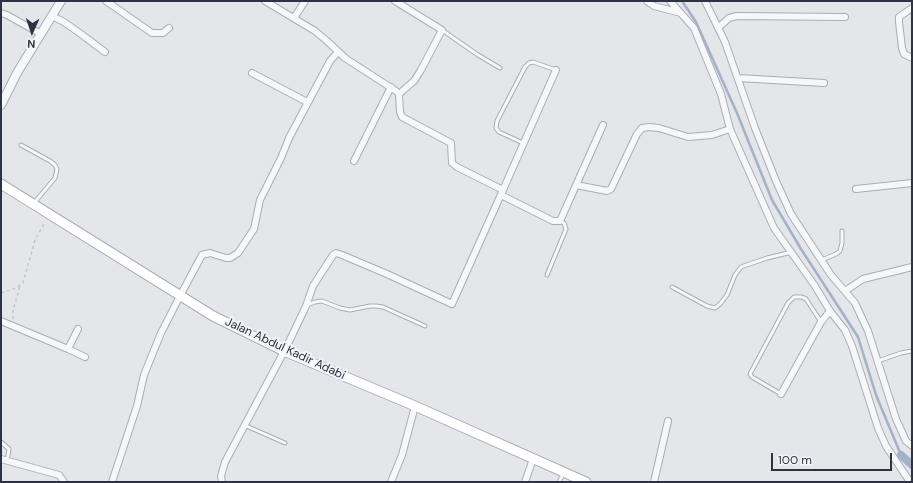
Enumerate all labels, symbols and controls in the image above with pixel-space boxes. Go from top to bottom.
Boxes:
north arrow [12,12,52,52]
text: N [27,37,36,51]
street label: Jalan Abdul Kadir Adabi [223,315,347,383]
scale bar [773,445,894,471]
text: 100 m [778,452,812,468]

